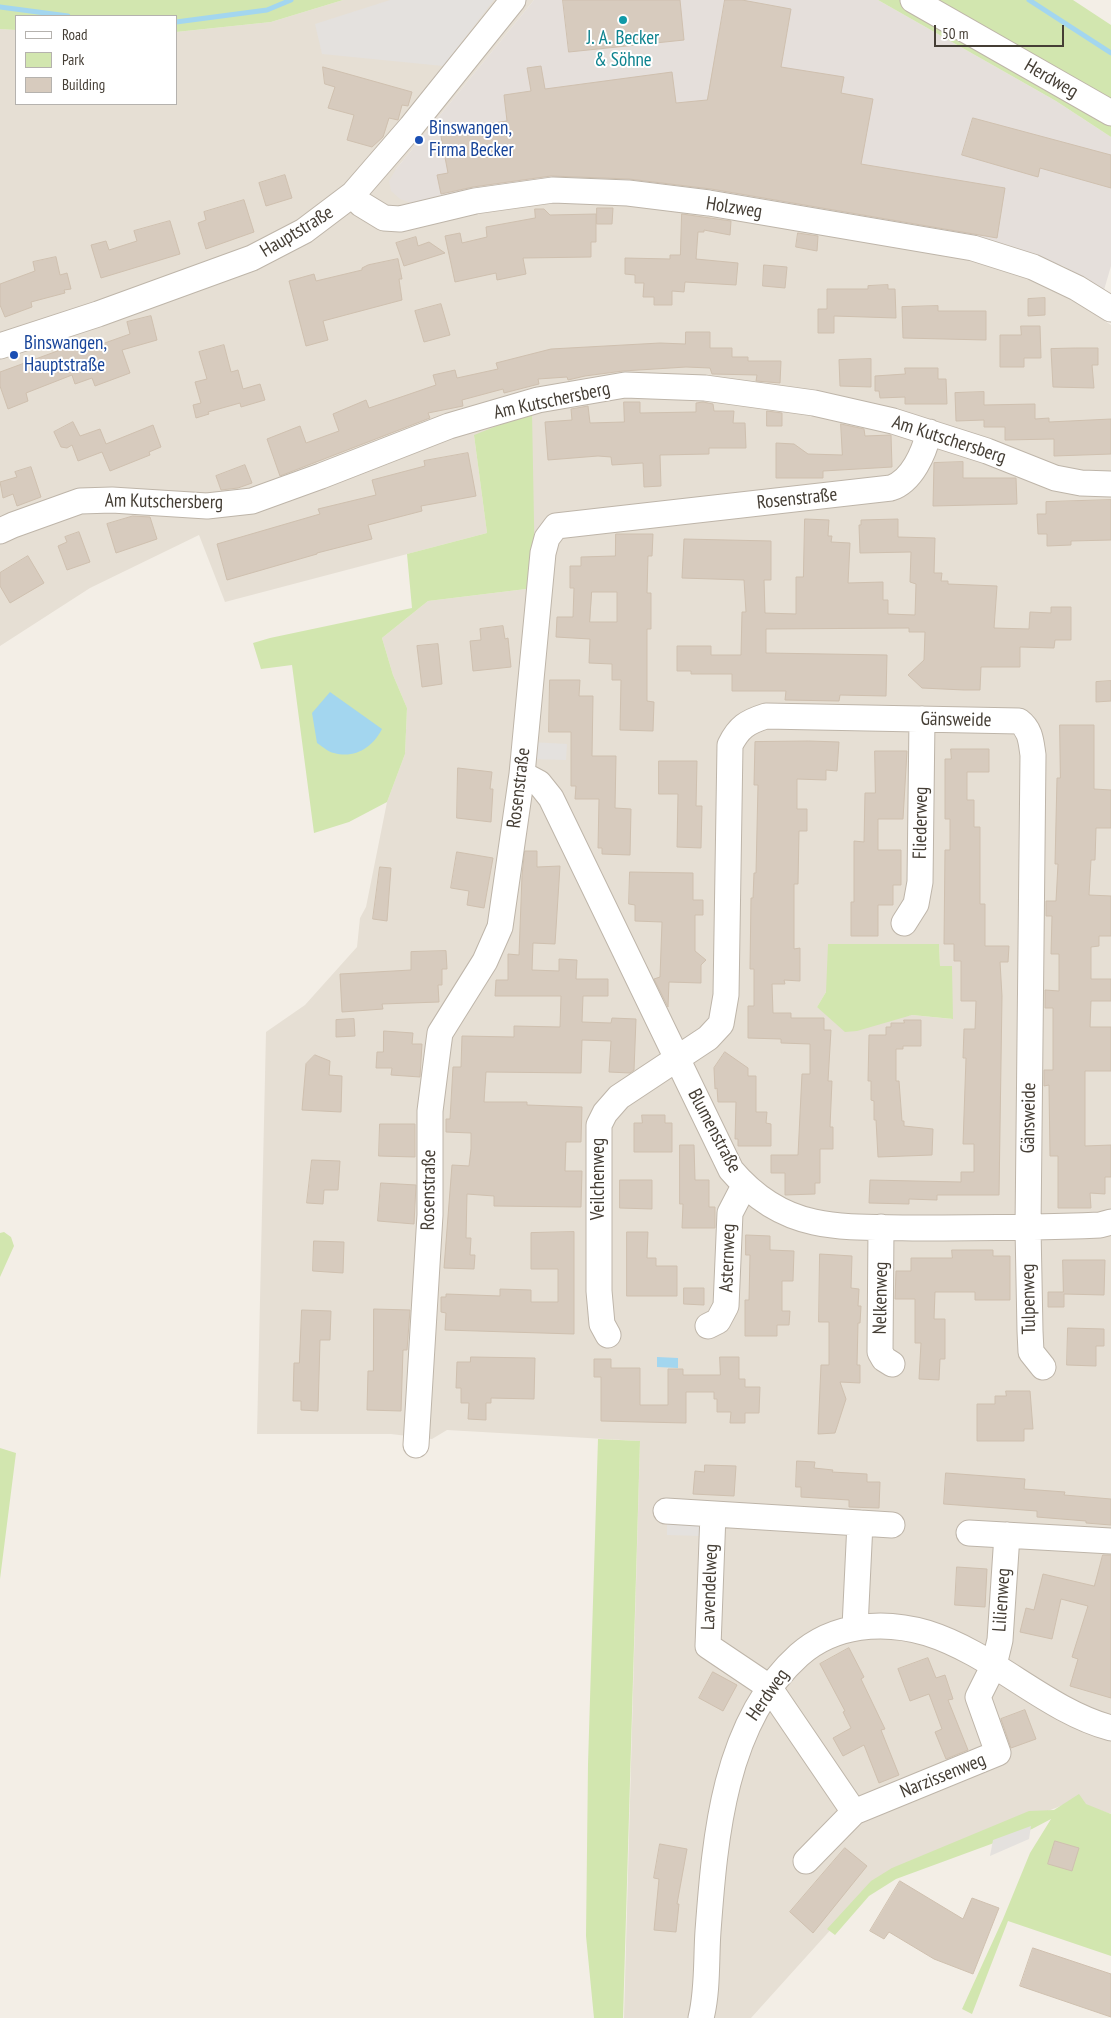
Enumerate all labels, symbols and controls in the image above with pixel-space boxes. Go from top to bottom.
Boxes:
marker: J. A. Becker & Söhne [617,14,629,26]
legend [15,15,178,105]
scale bar [936,15,1066,47]
text: 50 m [942,24,968,43]
text: Road [62,25,88,44]
place label: J. A. Becker & Söhne [587,28,659,72]
text: Park [62,50,84,69]
street label: Herdweg [1020,55,1082,103]
text: Building [62,75,105,94]
place label: Binswangen, Firma Becker [429,118,514,162]
marker: Binswangen, Firma Becker [413,134,425,146]
street label: Holzweg [704,192,764,224]
street label: Hauptstraße [256,201,338,263]
place label: Binswangen, Hauptstraße [24,333,107,377]
marker: Binswangen, Hauptstraße [8,349,20,361]
street label: Am Kutschersberg [492,378,612,424]
street label: Am Kutschersberg [889,411,1009,469]
street label: Rosenstraße [756,483,838,515]
street label: Am Kutschersberg [105,490,223,514]
street label: Gänsweide [920,708,992,732]
street label: Rosenstraße [503,747,535,829]
street label: Fliederweg [909,787,933,859]
street label: Gänsweide [1017,1082,1041,1154]
street label: Blumenstraße [682,1085,746,1177]
street label: Veilchenweg [588,1138,610,1220]
street label: Rosenstraße [417,1149,441,1231]
street label: Asternweg [715,1223,741,1293]
street label: Nelkenweg [869,1261,893,1335]
street label: Tulpenweg [1017,1263,1041,1335]
street label: Lavendelweg [697,1544,723,1630]
street label: Lilienweg [988,1567,1016,1633]
street label: Herdweg [742,1665,794,1725]
street label: Narzissenweg [897,1749,989,1803]

